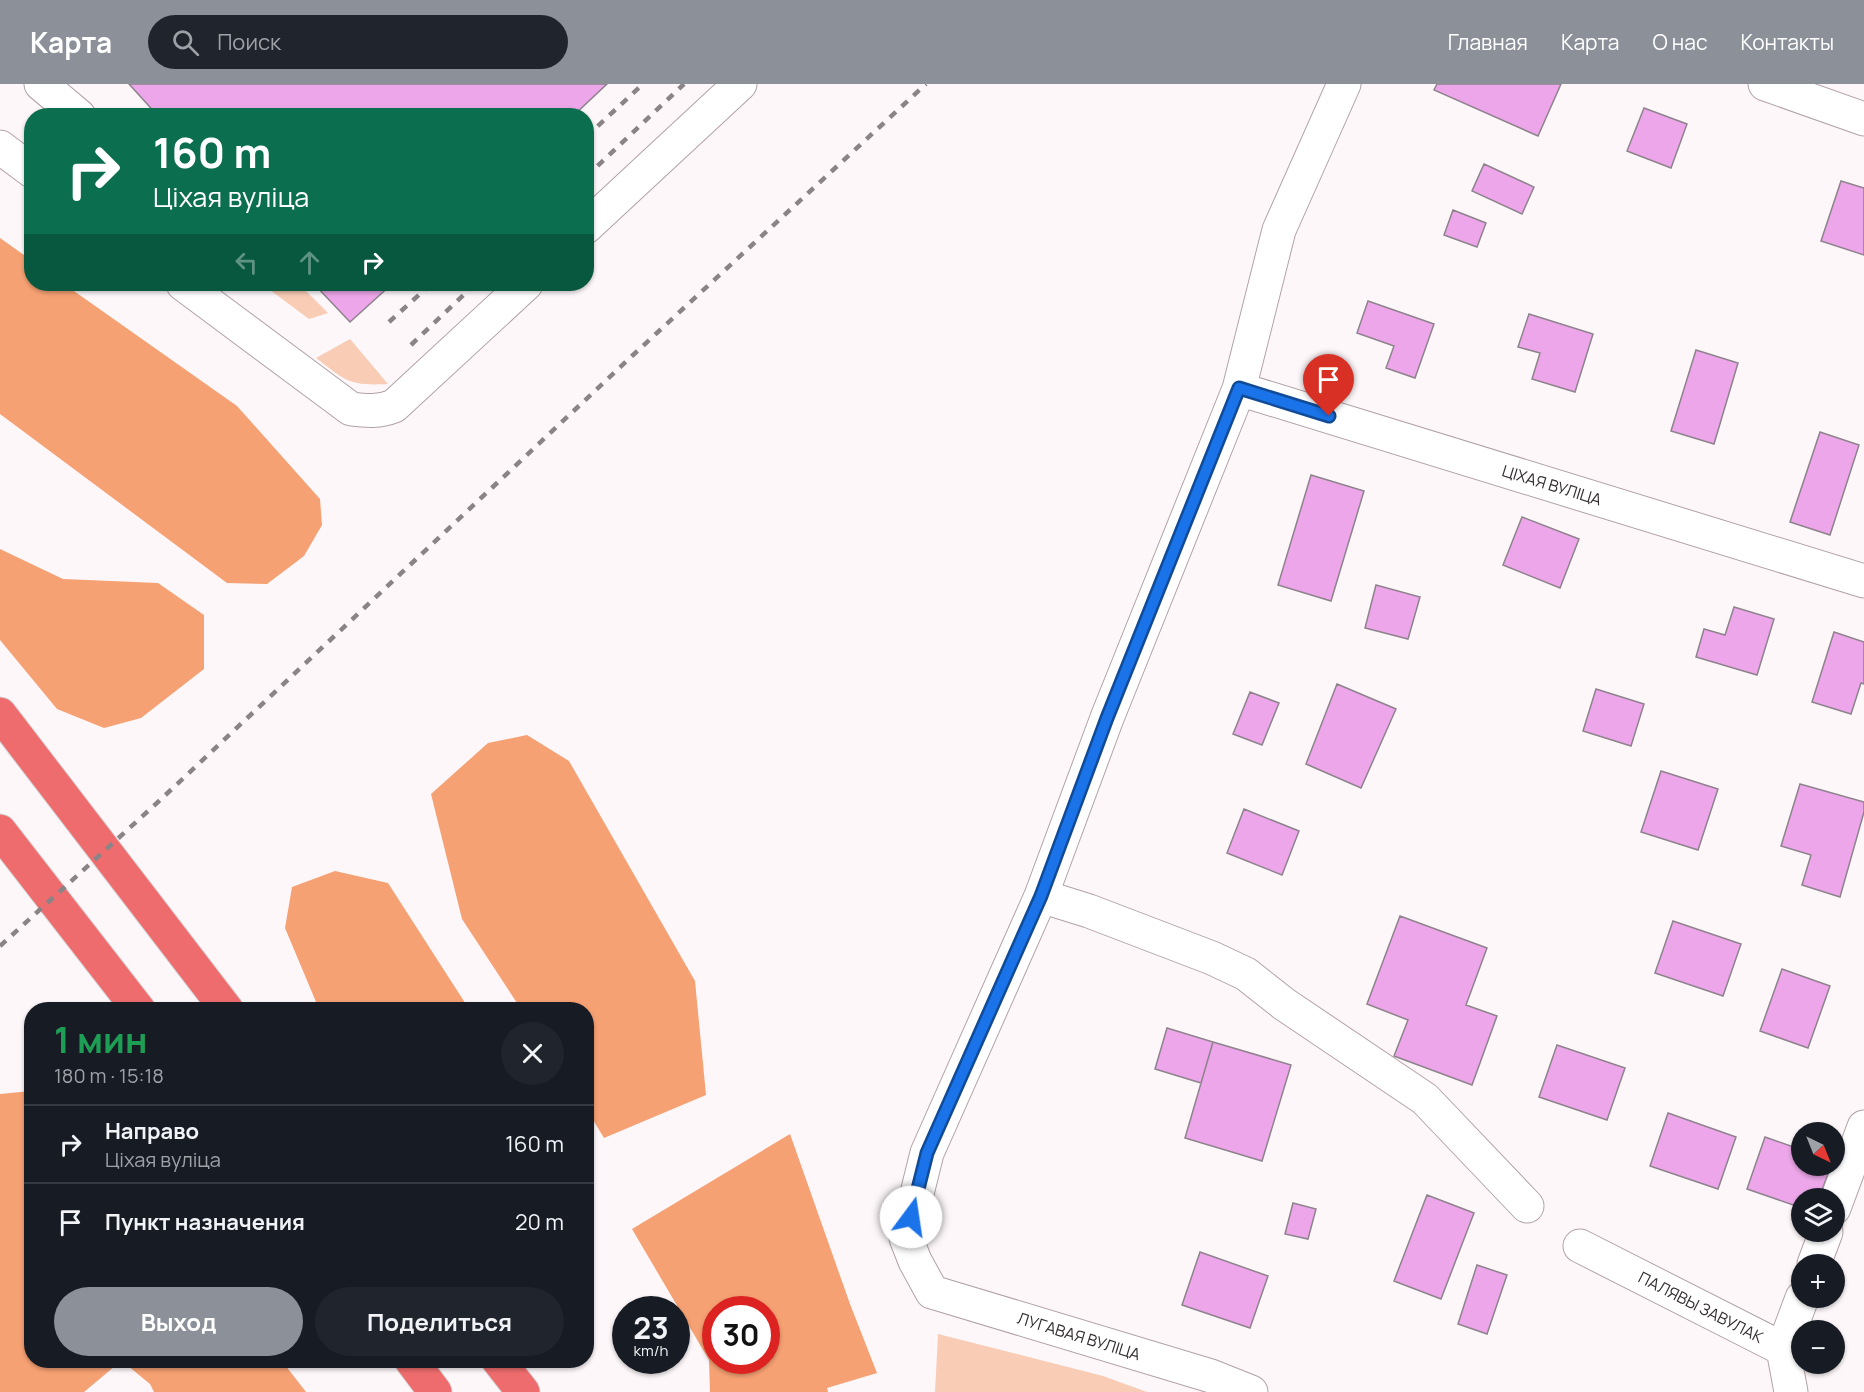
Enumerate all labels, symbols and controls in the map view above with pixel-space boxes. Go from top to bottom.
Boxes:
search box [148,15,568,69]
text: Карта [30,23,112,61]
icon: search [169,26,202,59]
text: Поиск [217,27,281,57]
text: Главная [1448,28,1528,56]
text: Карта [1561,28,1619,56]
text: О нас [1652,28,1708,56]
text: Контакты [1741,28,1834,56]
text: 160 m [153,123,271,181]
icon: right [54,132,132,210]
text: Ціхая вуліца [153,178,309,215]
icon: left [230,246,263,279]
icon: ahead [293,246,326,279]
icon: right [356,246,389,279]
pin [1303,354,1354,416]
icon: arrive [1312,363,1345,396]
street label: ЦІХАЯ ВУЛІЦА [1500,459,1604,511]
text: 1 мин [54,1015,147,1064]
button: close [501,1022,564,1085]
text: 180 m · 15:18 [54,1062,164,1089]
text: Направо [105,1116,199,1146]
north arrow [1791,1122,1845,1176]
map controls [1791,1122,1845,1374]
icon: right [54,1128,87,1161]
text: 160 m [505,1129,564,1159]
text: Ціхая вуліца [105,1146,221,1173]
position arrow [879,1185,943,1249]
button: layers [1791,1188,1845,1242]
icon: arrive [54,1206,87,1239]
text: Пункт назначения [105,1207,305,1237]
text: 20 m [515,1207,564,1237]
button: + [1791,1254,1845,1308]
street label: ПАЛЯВЫ ЗАВУЛАК [1635,1266,1768,1348]
button: Выход [54,1287,303,1356]
button: Поделиться [315,1287,564,1356]
speed limit sign: 30 [702,1296,780,1374]
text: 23 [633,1307,669,1348]
street label: ЛУГАВАЯ ВУЛІЦА [1015,1307,1143,1365]
button: − [1791,1320,1845,1374]
text: km/h [634,1340,668,1361]

